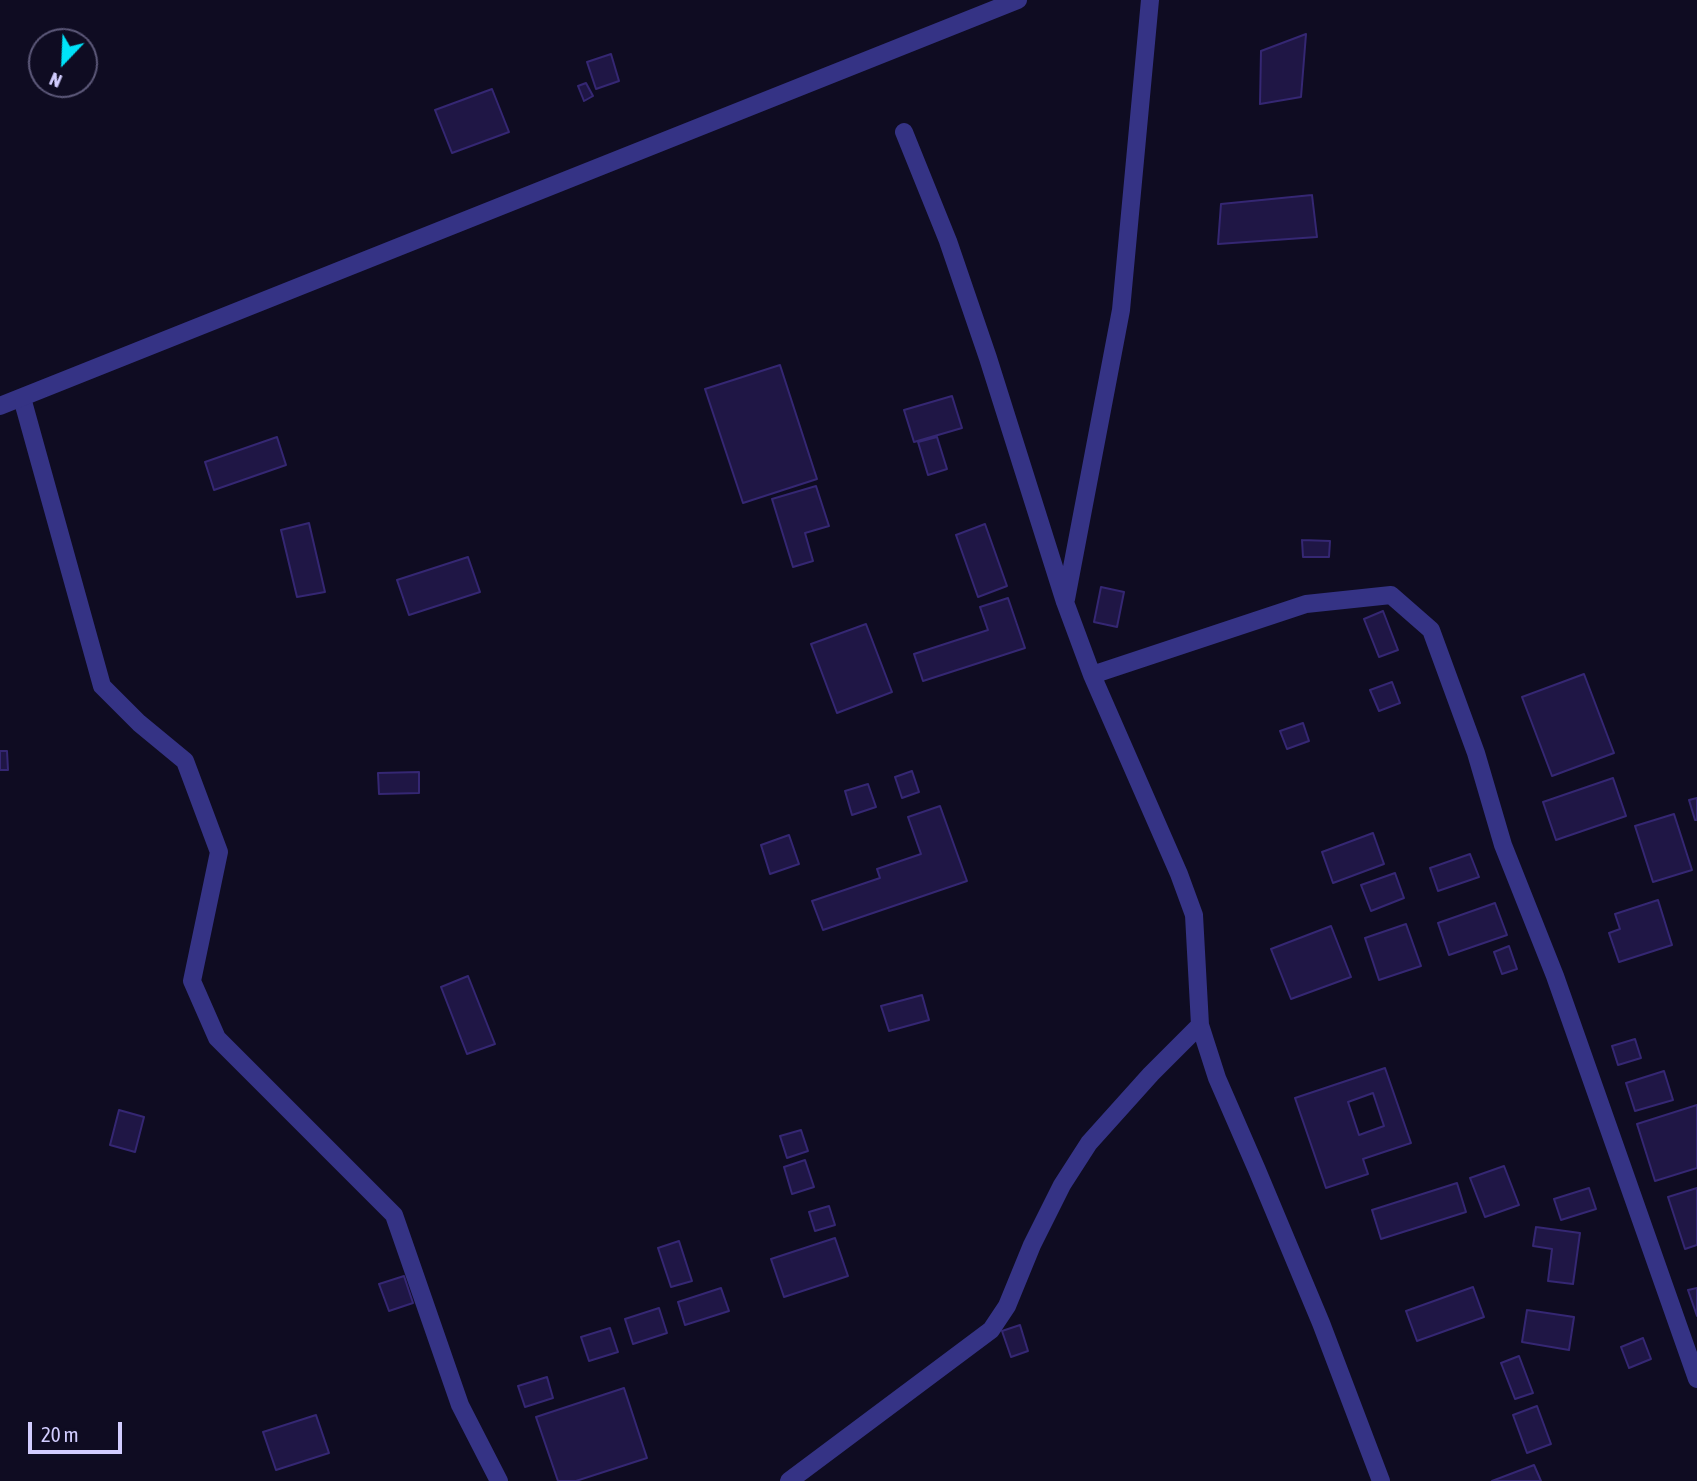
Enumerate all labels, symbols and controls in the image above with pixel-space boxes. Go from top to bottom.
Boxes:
north arrow [28,28,98,98]
text: N [46,68,65,93]
scale bar [32,1408,126,1452]
text: 20 m [41,1422,79,1446]

